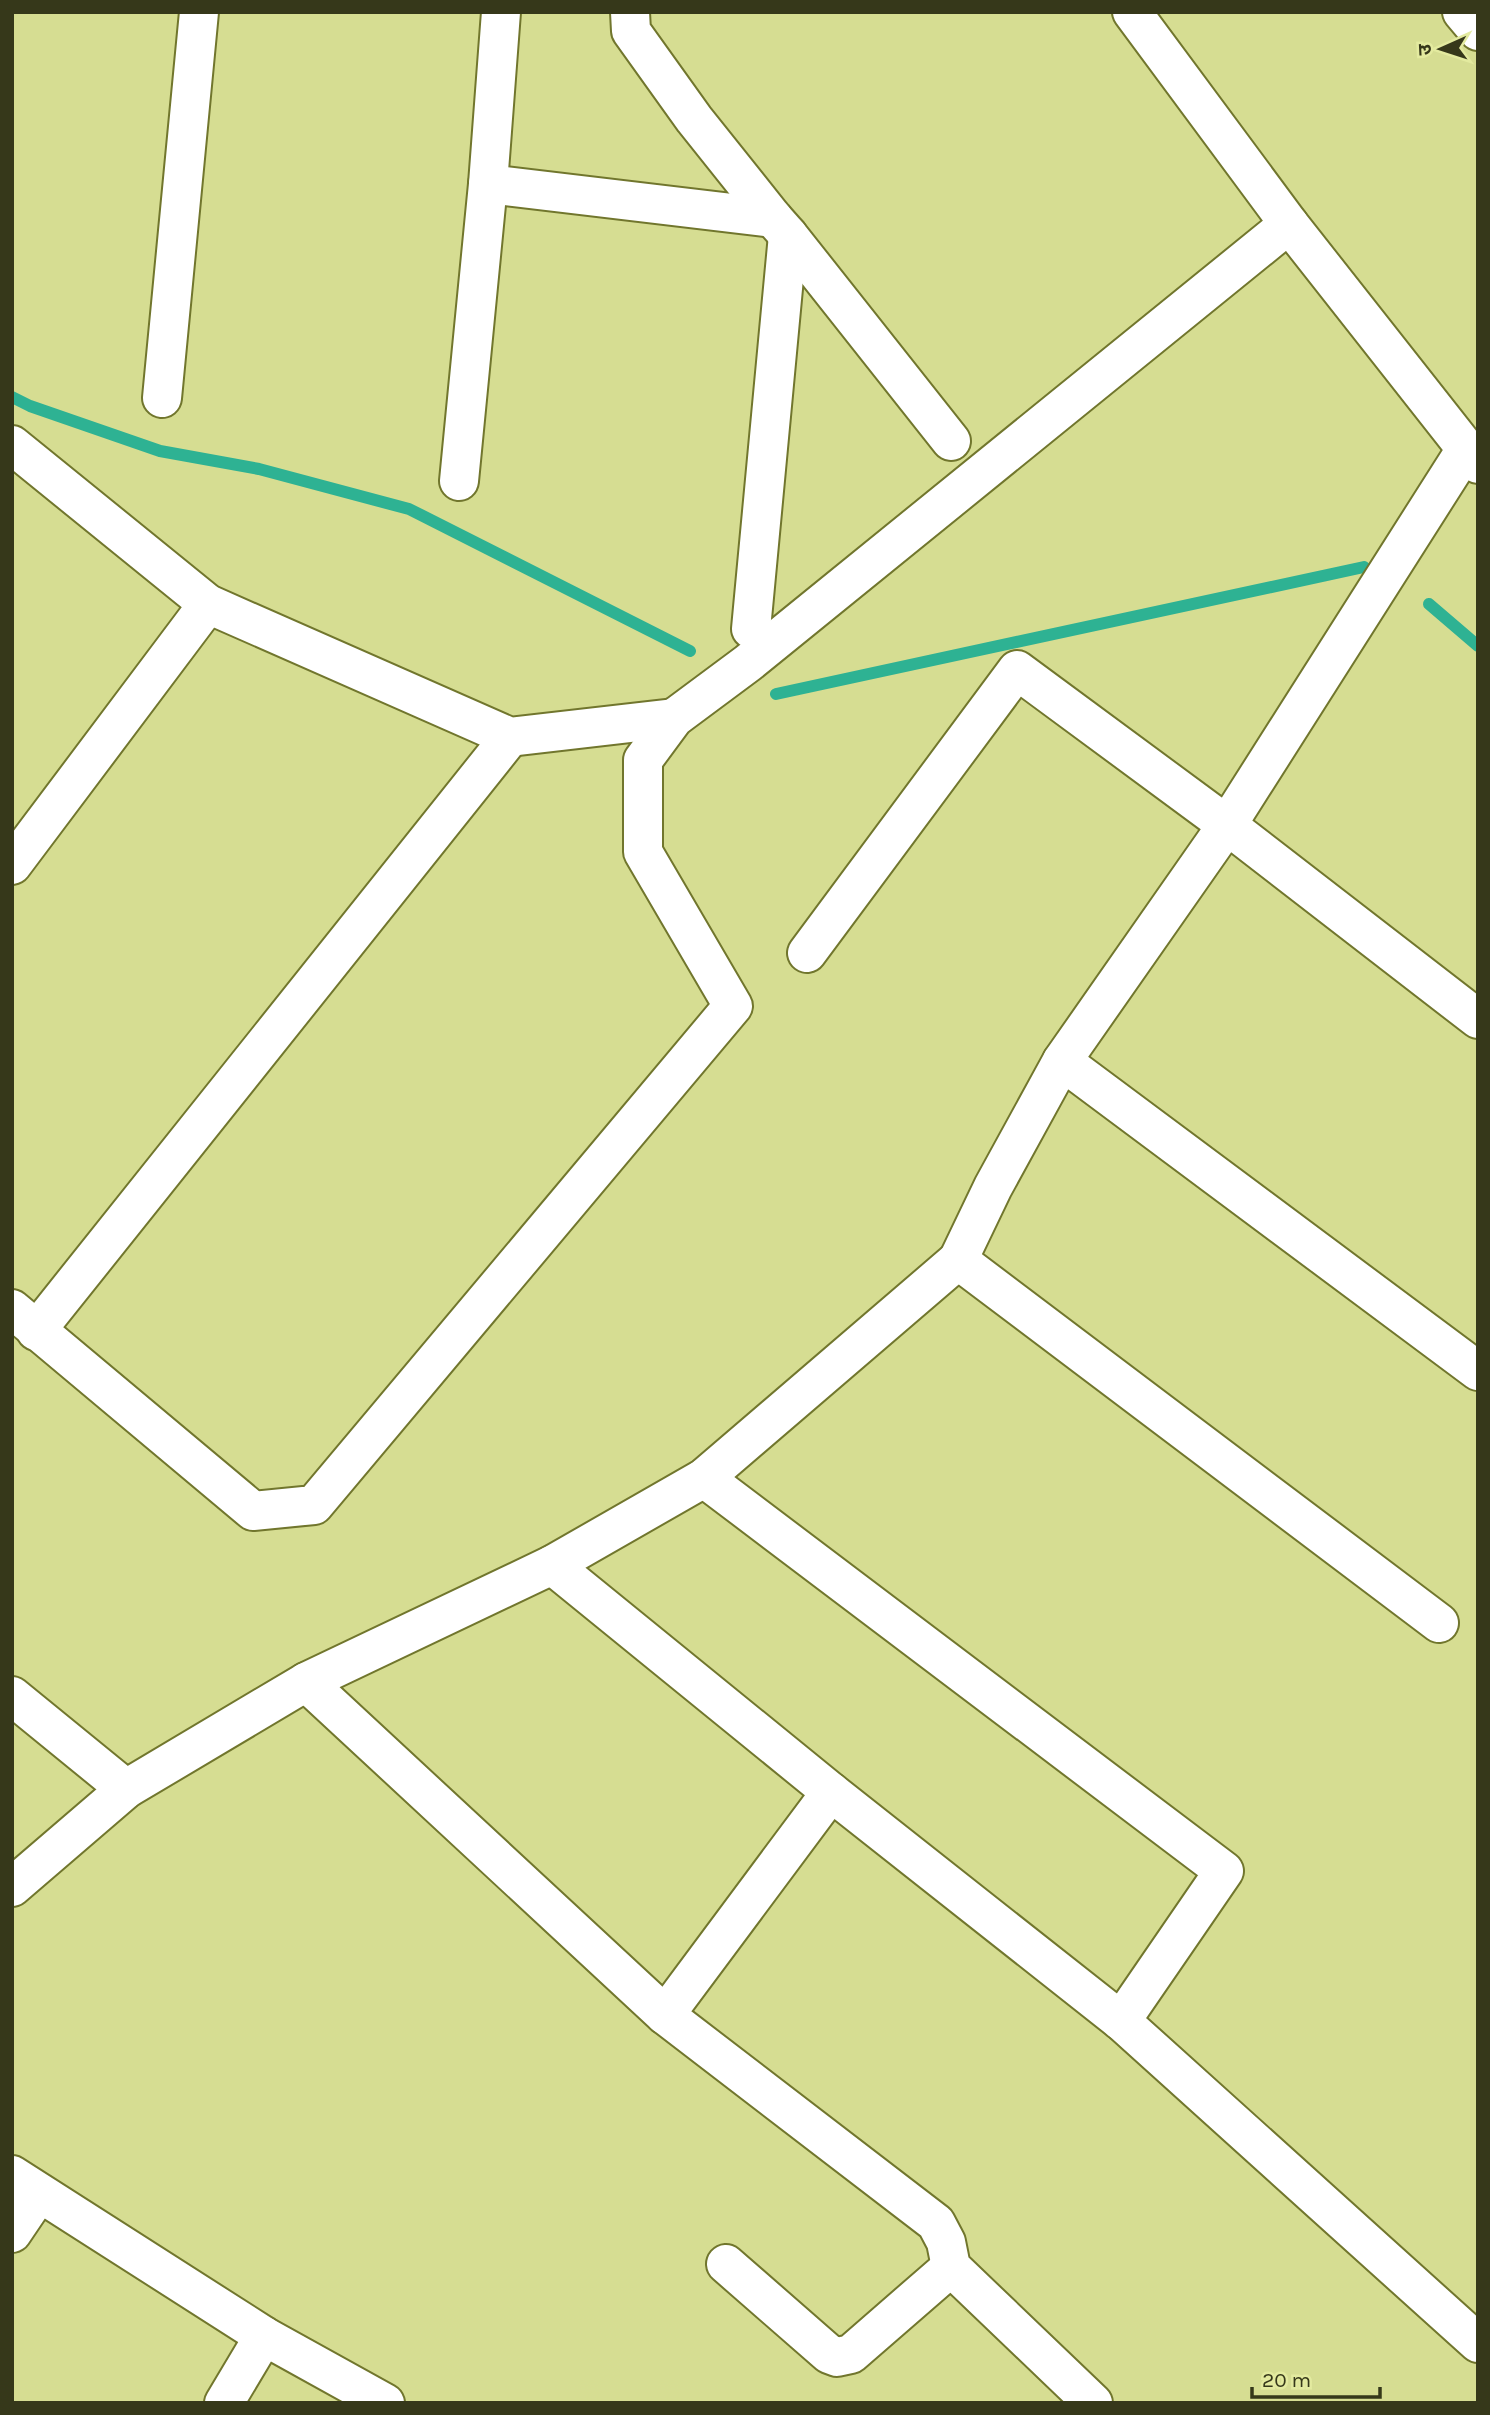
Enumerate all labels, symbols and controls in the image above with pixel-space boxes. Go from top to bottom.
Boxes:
north arrow [1406,14,1476,84]
text: उ [1414,43,1436,56]
scale bar [1252,2356,1380,2400]
text: 20 m [1262,2368,1311,2392]

